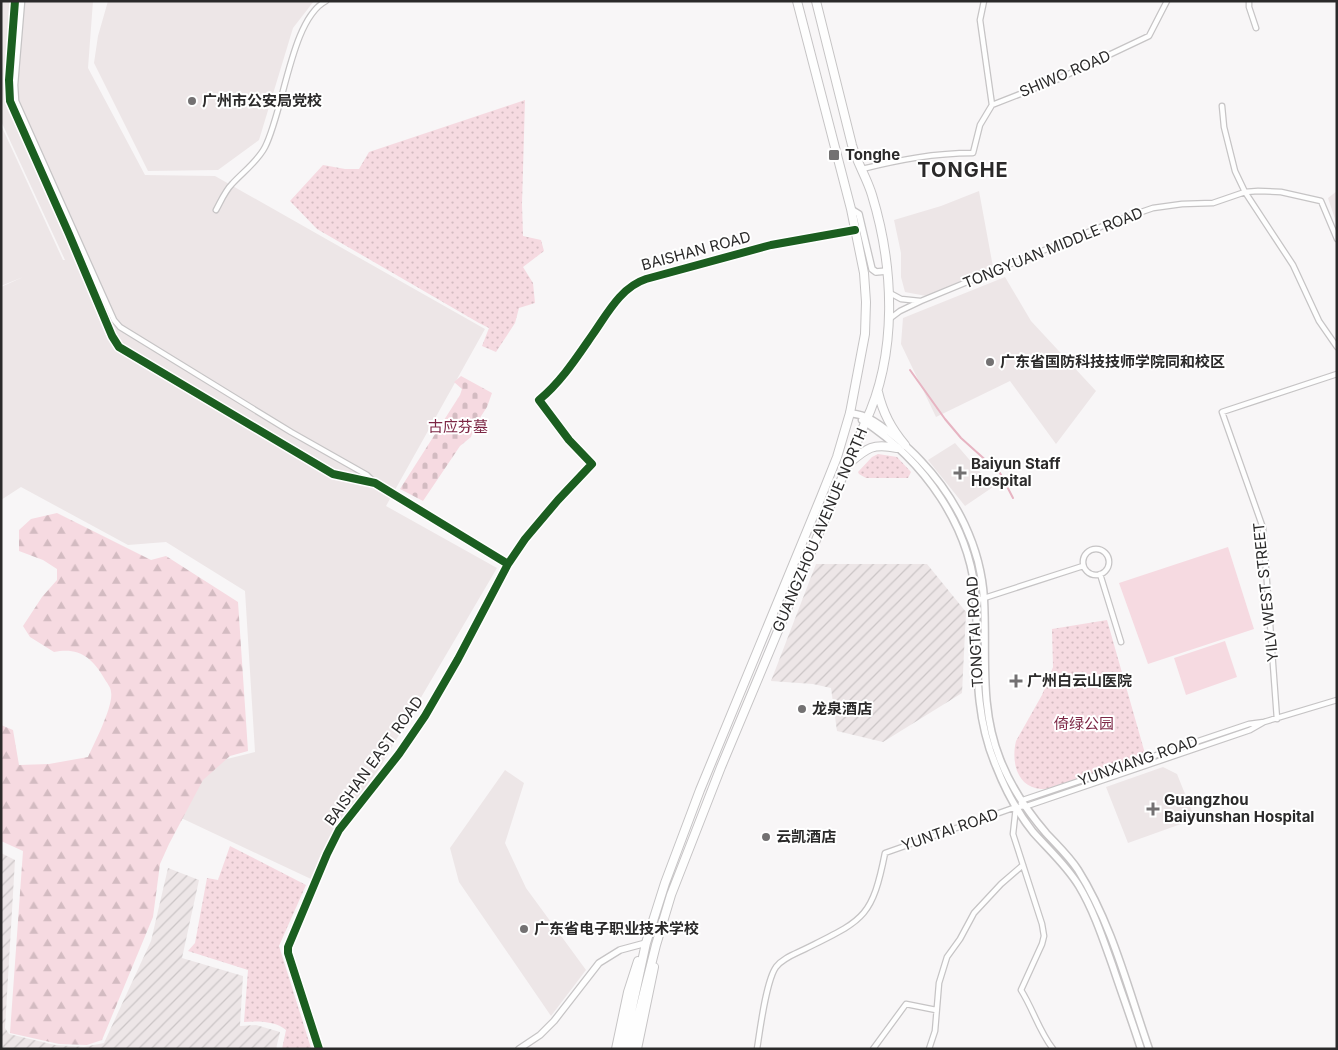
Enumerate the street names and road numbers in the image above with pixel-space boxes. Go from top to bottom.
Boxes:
street label: SHIWO ROAD [1016,46,1113,101]
street label: TONGYUAN MIDDLE ROAD [960,203,1146,292]
street label: BAISHAN ROAD [639,227,753,274]
street label: GUANGZHOU AVENUE NORTH [768,425,871,635]
street label: YILV WEST STREET [1249,521,1282,663]
street label: TONGTAI ROAD [962,576,987,688]
street label: BAISHAN EAST ROAD [320,692,427,829]
street label: YUNXIANG ROAD [1075,731,1200,790]
street label: YUNTAI ROAD [899,804,1001,855]

